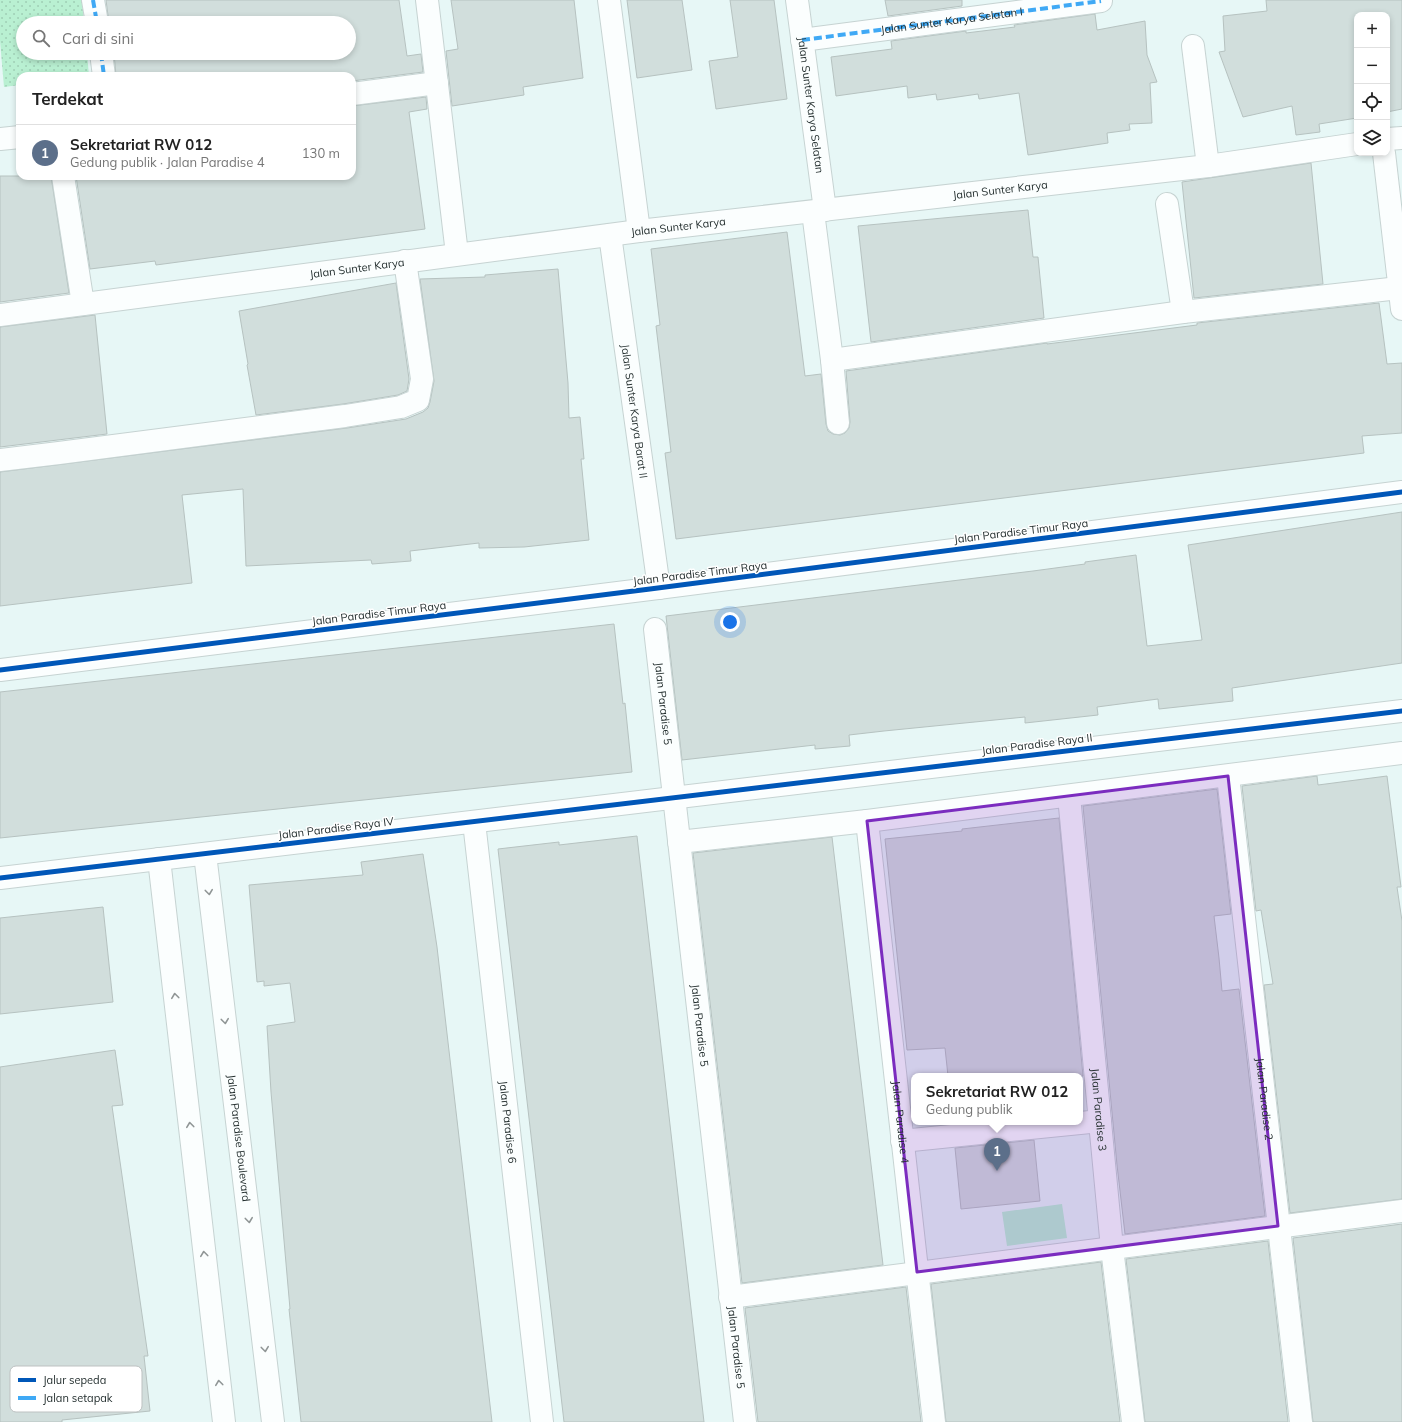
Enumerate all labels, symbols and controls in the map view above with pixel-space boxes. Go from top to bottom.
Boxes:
street label: Jalan Sunter Karya Selatan I [880,4,1024,37]
map controls [1354,12,1390,156]
button: + [1354,12,1390,48]
search box [16,16,356,60]
icon: search [30,27,52,49]
text: Cari di sini [62,29,134,48]
street label: Jalan Sunter Karya Selatan [795,36,827,174]
button: − [1354,48,1390,84]
button: locate [1354,84,1390,120]
text: Terdekat [32,88,103,109]
button: layers [1354,120,1390,156]
text: Sekretariat RW 012 [70,135,212,154]
text: 1 [41,145,49,161]
text: 130 m [302,145,340,161]
text: Gedung publik · Jalan Paradise 4 [70,154,265,170]
street label: Jalan Sunter Karya [952,177,1048,202]
street label: Jalan Sunter Karya [630,214,726,239]
street label: Jalan Sunter Karya [309,255,405,281]
street label: Jalan Sunter Karya Barat II [618,343,651,479]
street label: Jalan Paradise Timur Raya [953,516,1089,546]
street label: Jalan Paradise Timur Raya [632,558,768,588]
street label: Jalan Paradise Timur Raya [311,598,447,628]
your location [720,612,740,632]
street label: Jalan Paradise 5 [652,661,675,746]
street label: Jalan Paradise Raya II [981,730,1093,758]
street label: Jalan Paradise Raya IV [277,814,395,842]
one-way arrow [204,889,213,895]
street label: Jalan Paradise 5 [688,983,712,1068]
one-way arrow [171,993,180,999]
one-way arrow [220,1018,229,1024]
street label: Jalan Paradise 2 [1253,1057,1276,1141]
street label: Jalan Paradise 3 [1088,1068,1110,1152]
popup [911,1073,1083,1125]
street label: Jalan Paradise Boulevard [224,1074,254,1202]
street label: Jalan Paradise 6 [496,1080,520,1165]
street label: Jalan Paradise 4 [889,1080,912,1165]
text: Sekretariat RW 012 [926,1082,1068,1101]
text: Gedung publik [926,1101,1013,1117]
one-way arrow [185,1122,194,1128]
pin: 1 [984,1138,1010,1171]
one-way arrow [244,1217,253,1223]
one-way arrow [200,1251,209,1257]
street label: Jalan Paradise 5 [725,1305,748,1390]
one-way arrow [260,1346,269,1352]
legend [10,1366,142,1412]
text: Jalur sepeda [43,1373,106,1387]
one-way arrow [215,1380,224,1386]
text: Jalan setapak [43,1391,113,1405]

